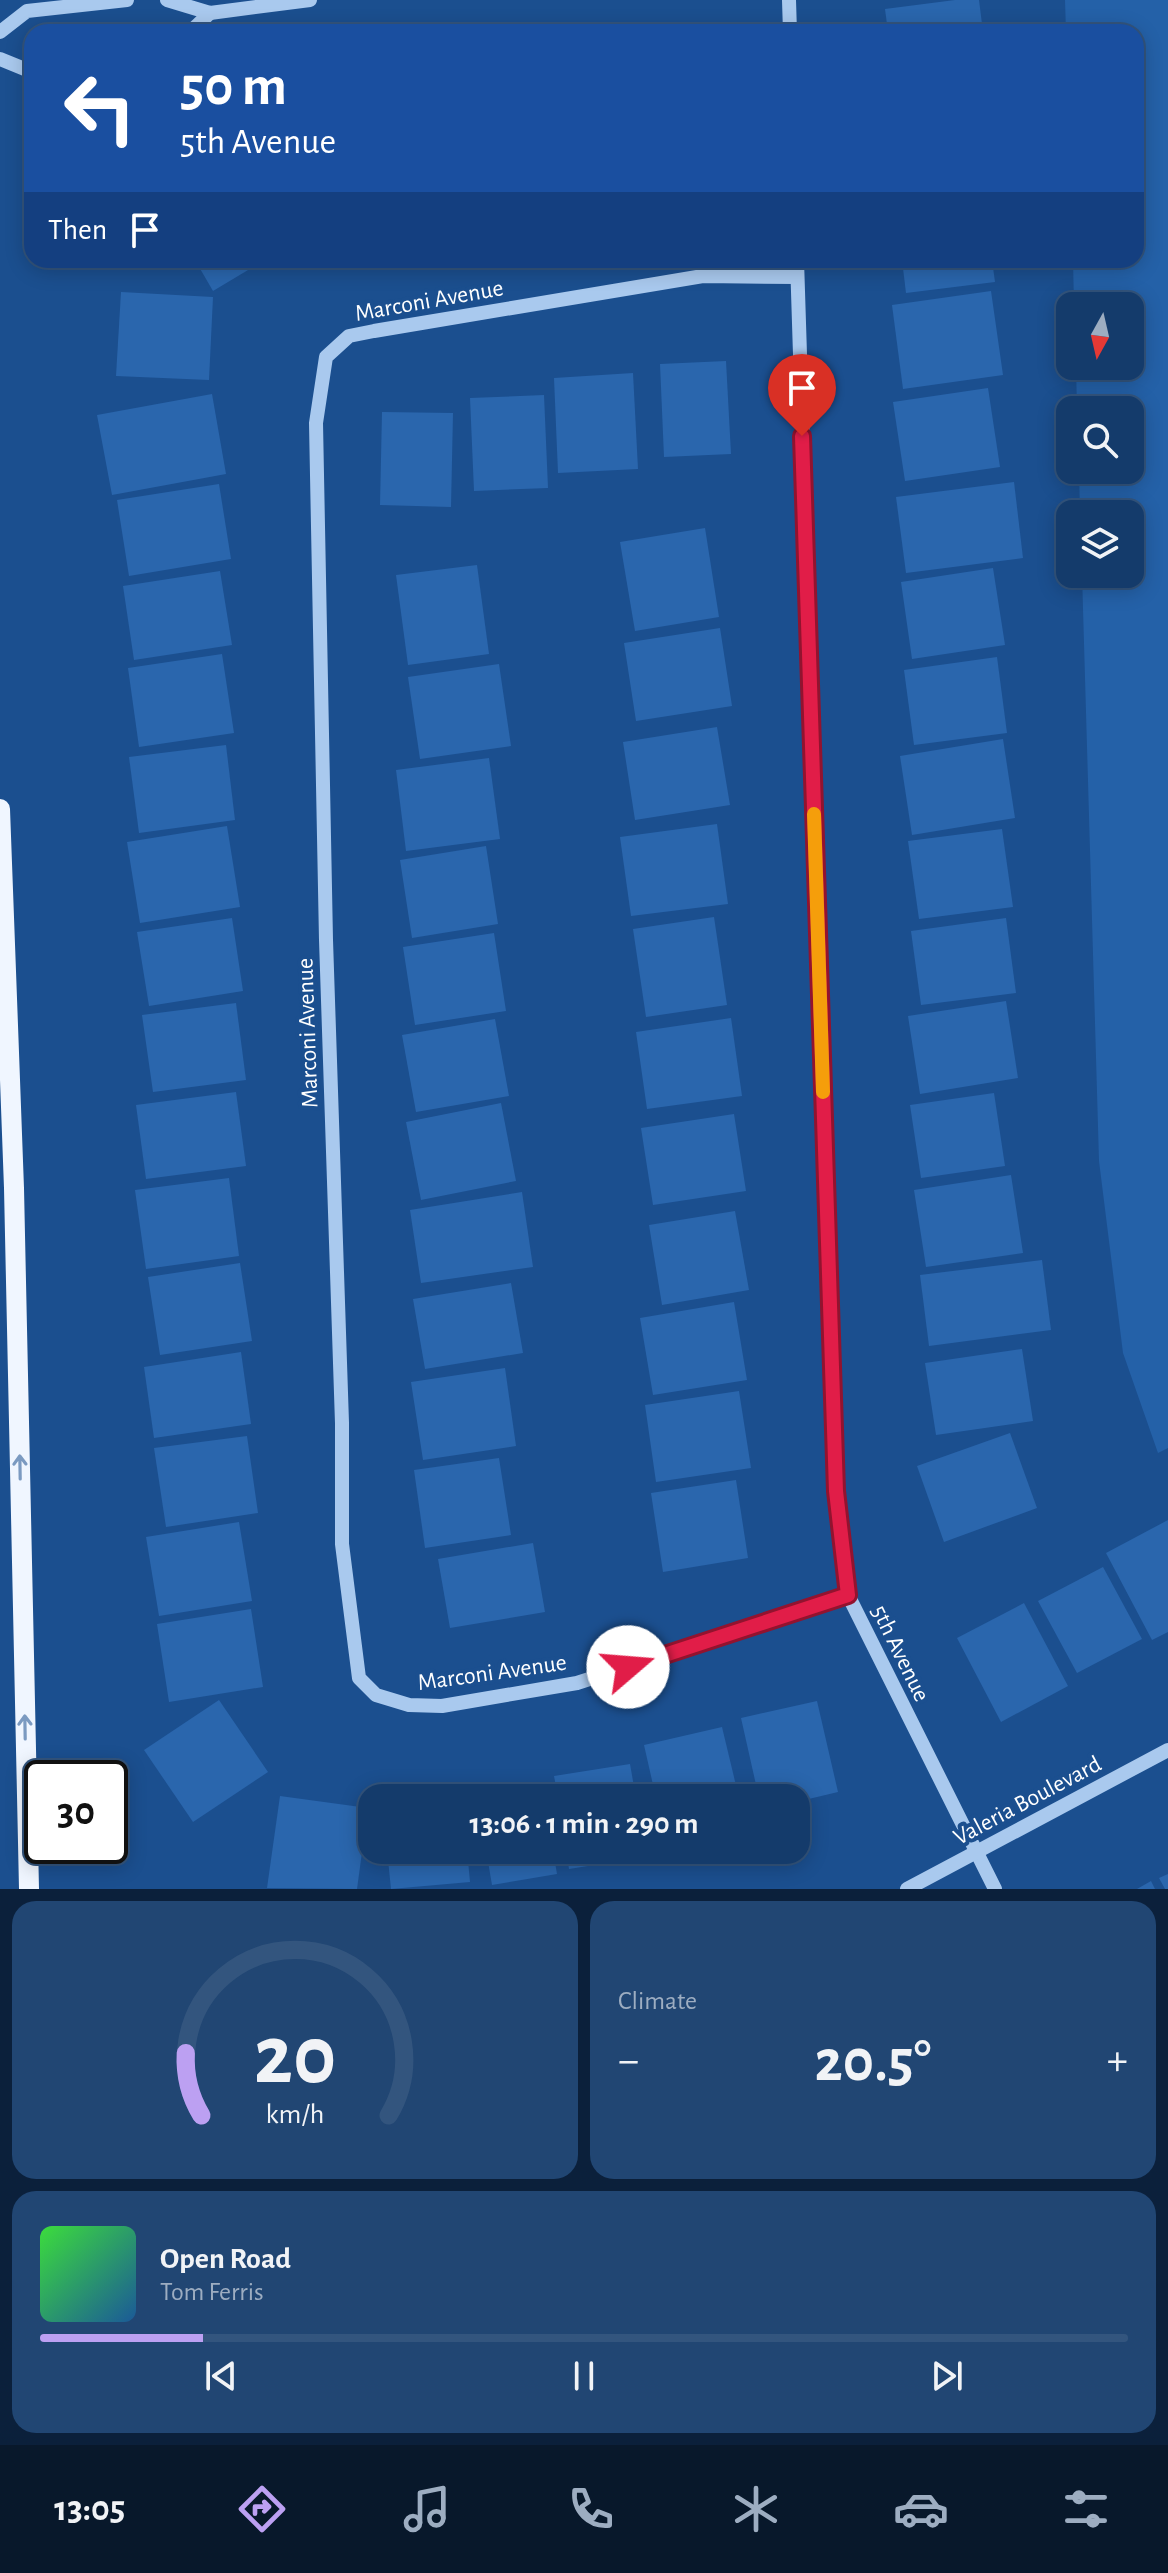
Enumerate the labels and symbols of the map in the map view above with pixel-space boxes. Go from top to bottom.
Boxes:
street label: Marconi Avenue [353,276,505,326]
north arrow [1056,292,1144,380]
pin [768,354,836,436]
street label: Marconi Avenue [293,958,323,1108]
one-way arrow [12,1454,27,1481]
street label: 5th Avenue [866,1601,934,1705]
position arrow [586,1625,670,1709]
street label: Marconi Avenue [416,1651,568,1695]
one-way arrow [18,1714,33,1741]
street label: Valeria Boulevard [950,1752,1105,1850]
speed limit sign: 30 [24,1760,128,1864]

